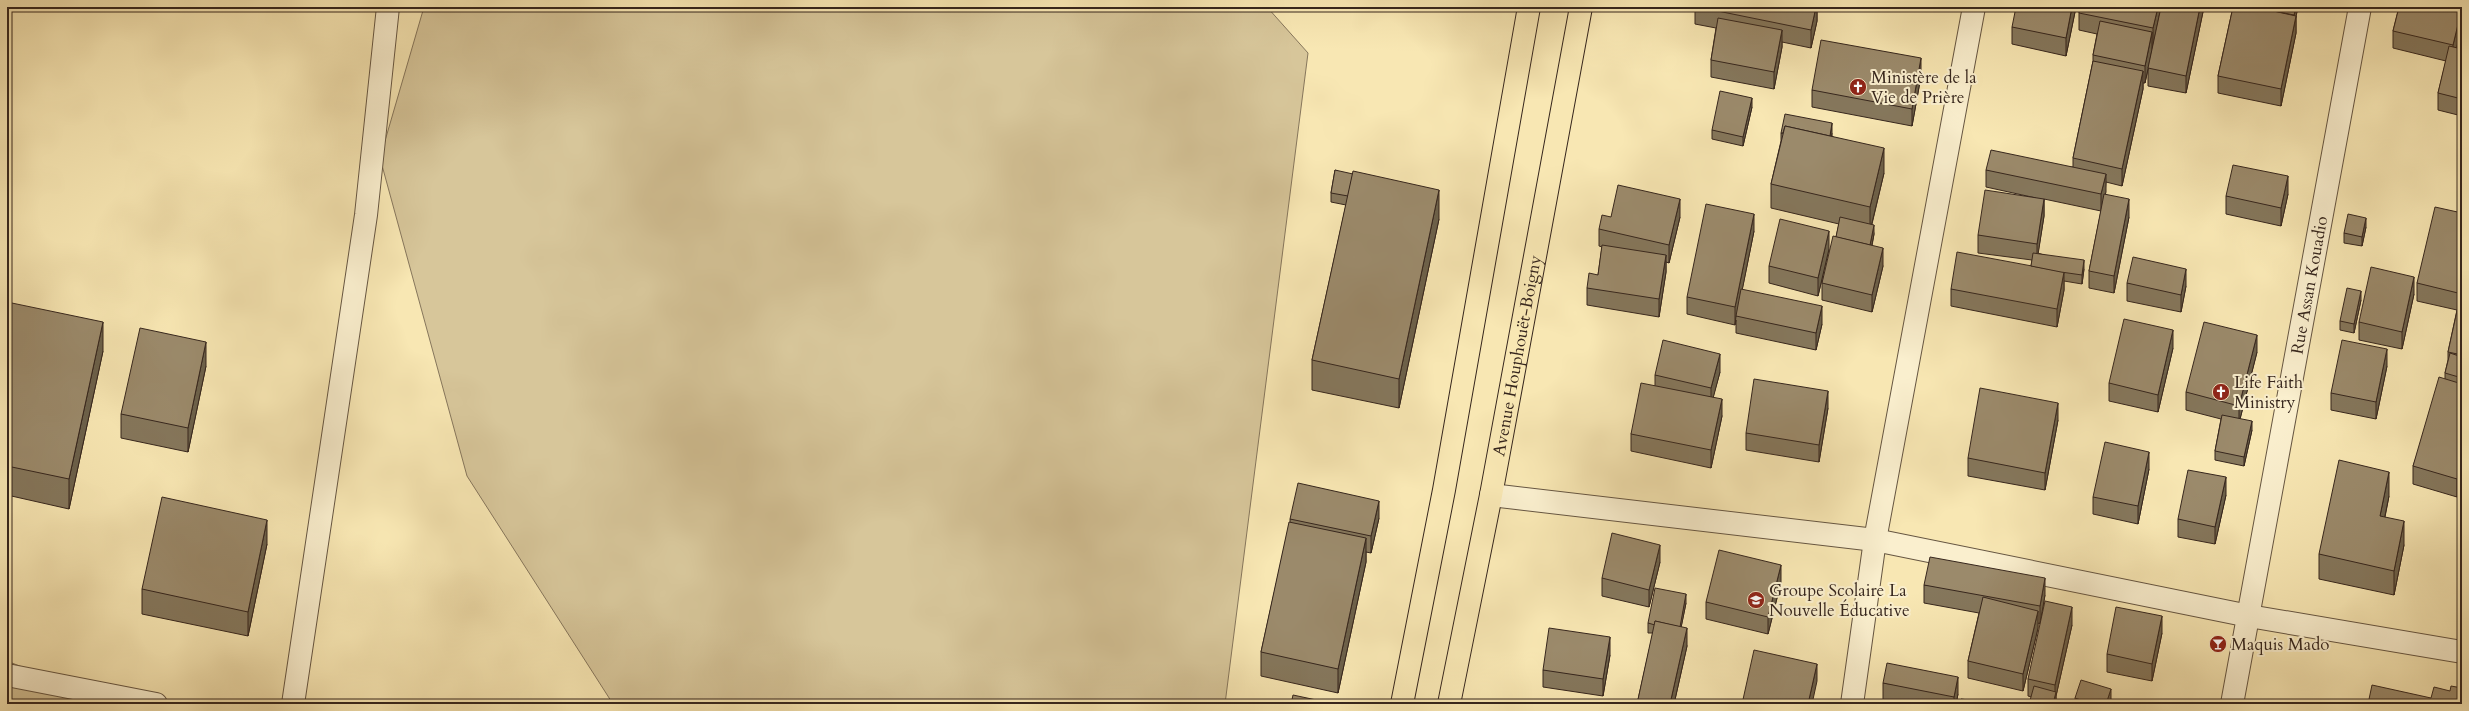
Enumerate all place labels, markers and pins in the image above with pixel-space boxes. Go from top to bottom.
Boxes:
place label: Ministère de la Vie de Prière [1871,66,1977,109]
church icon: Ministère de la Vie de Prière [1848,77,1868,97]
place label: Life Faith Ministry [2234,371,2304,414]
church icon: Life Faith Ministry [2211,382,2231,402]
place label: Groupe Scolaire La Nouvelle Éducative [1769,579,1910,622]
school or university icon: Groupe Scolaire La Nouvelle Éducative [1746,590,1766,610]
place label: Maquis Mado [2231,633,2329,656]
bar icon: Maquis Mado [2208,634,2228,654]

